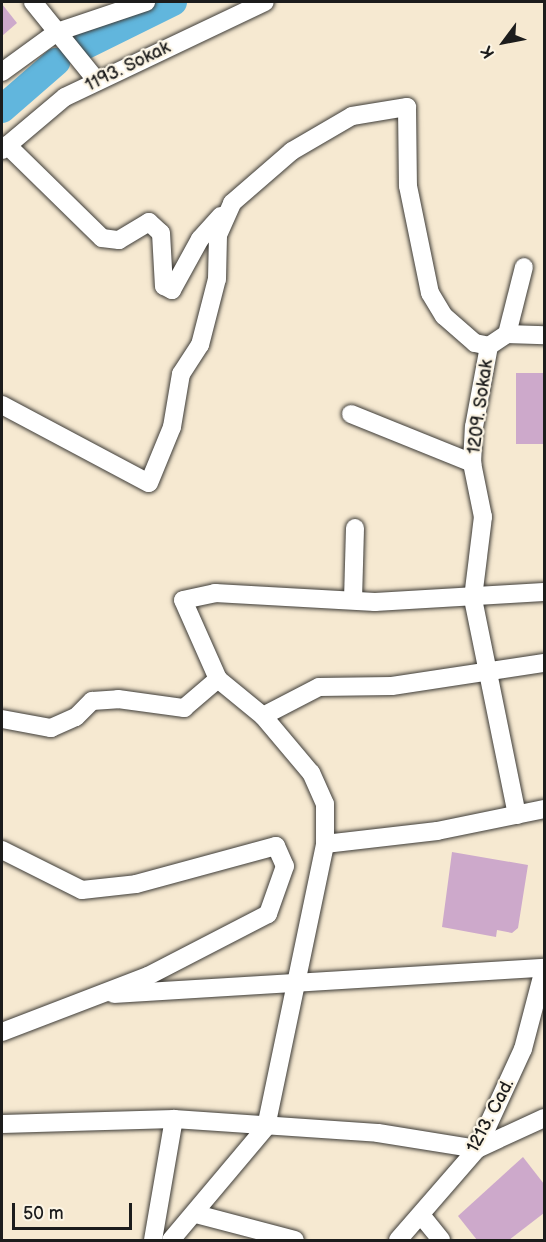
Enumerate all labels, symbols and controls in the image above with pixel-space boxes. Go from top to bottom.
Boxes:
north arrow [474,12,534,72]
street label: 1193. Sokak [82,37,174,97]
text: K [477,42,499,61]
street label: 1209. Sokak [464,358,498,456]
street label: 1213. Cad. [463,1075,519,1157]
scale bar [15,1191,135,1229]
text: 50 m [23,1203,64,1224]

